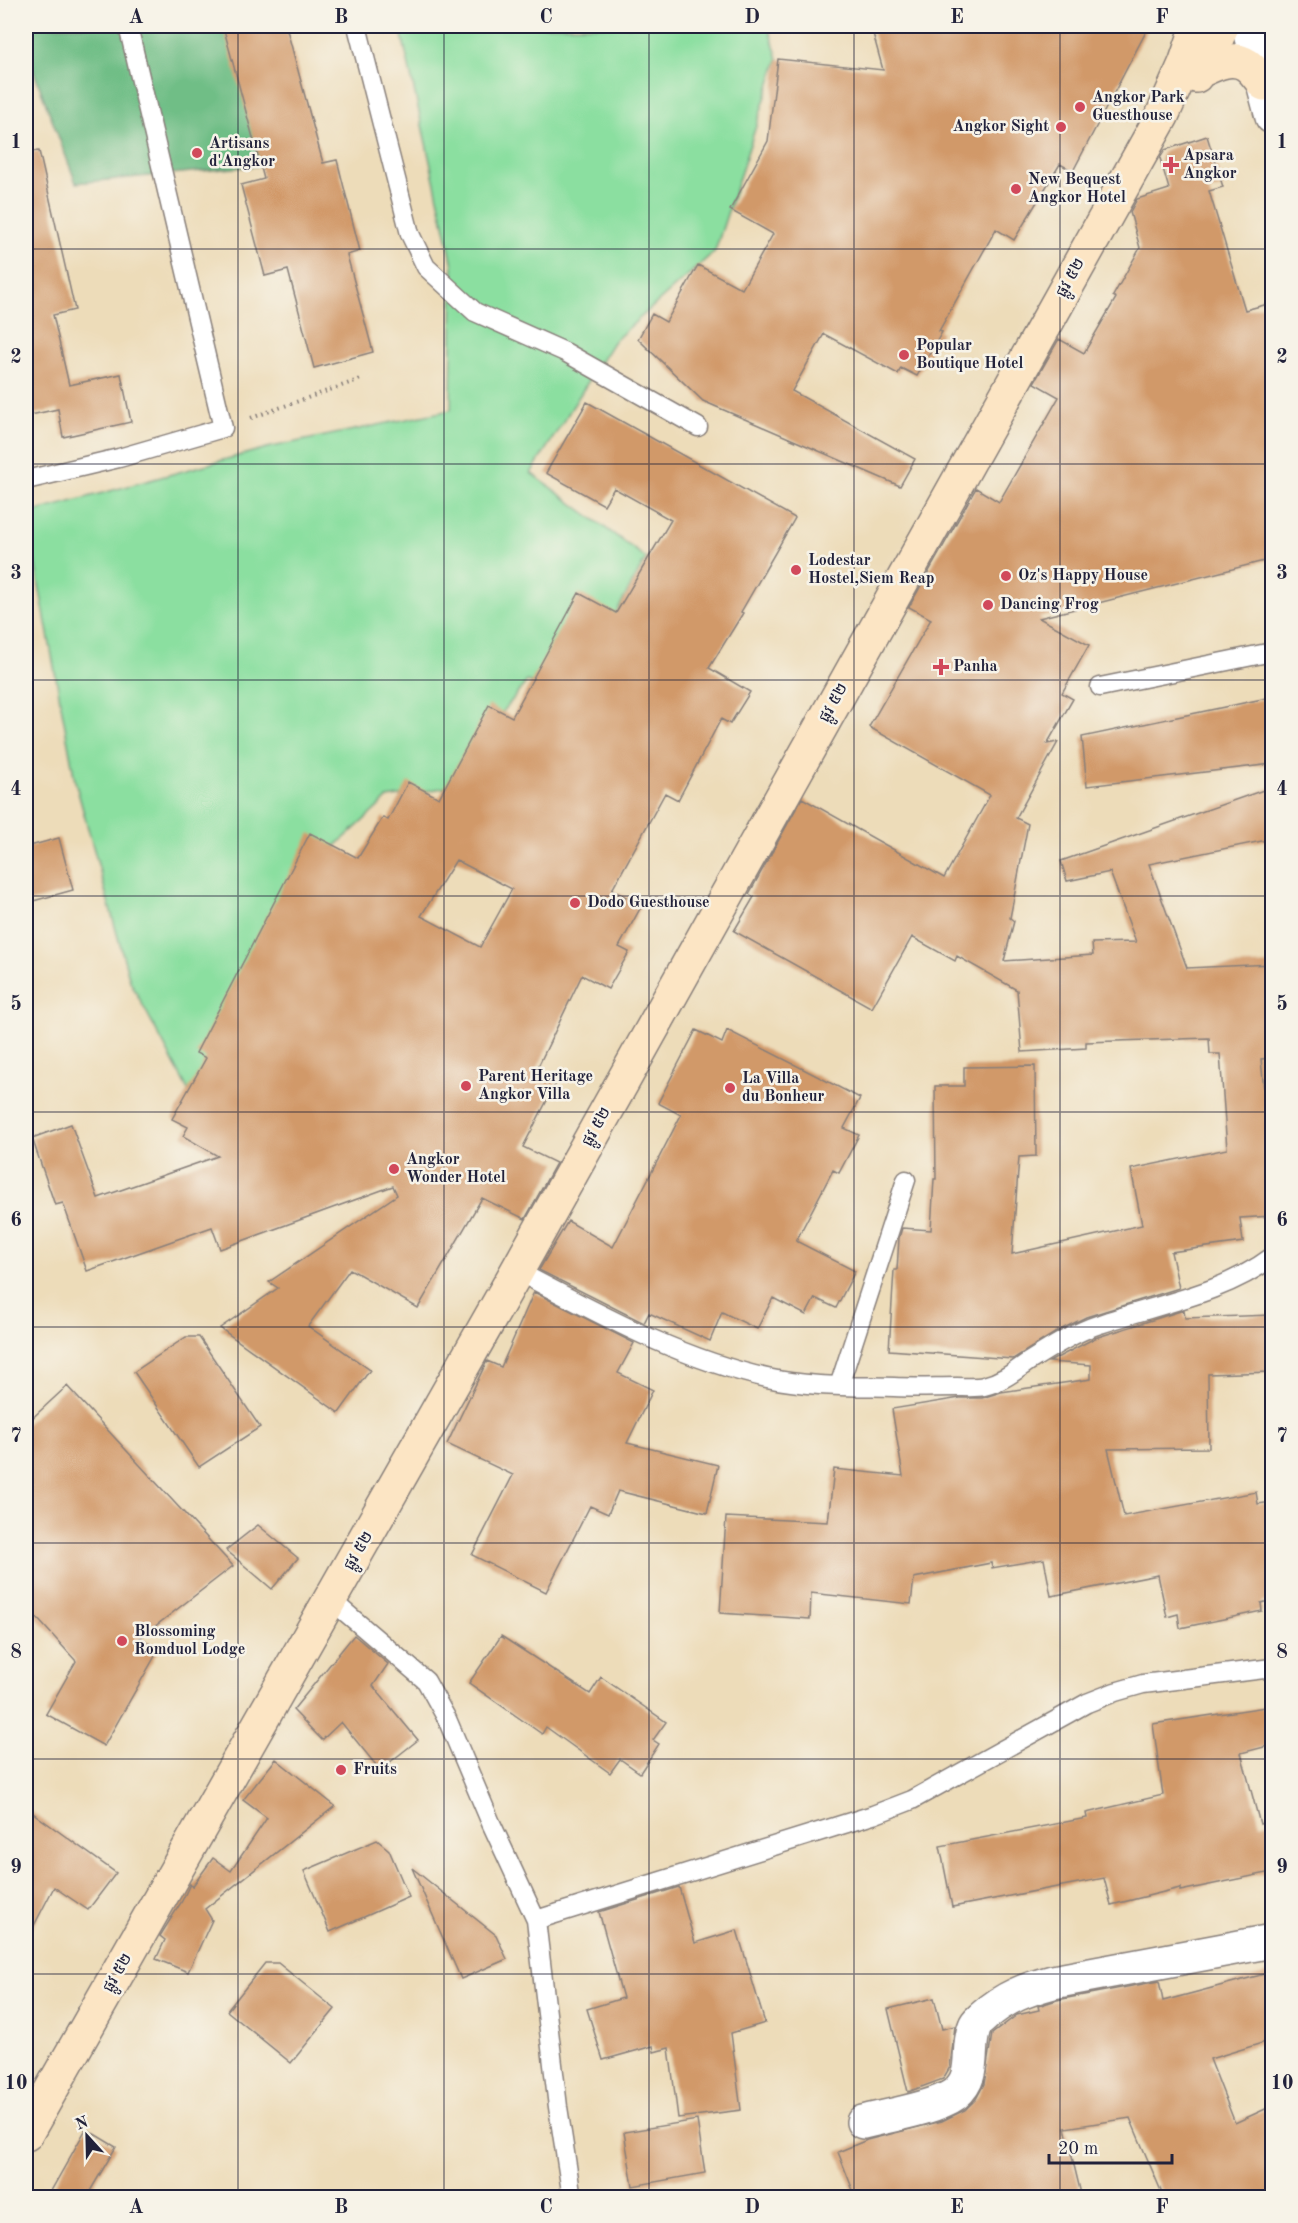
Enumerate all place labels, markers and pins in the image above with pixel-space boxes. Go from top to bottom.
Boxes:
place label: Angkor Park Guesthouse [1092,90,1185,124]
marker: Angkor Park Guesthouse [1073,100,1087,114]
place label: Angkor Sight [952,119,1049,135]
marker: Angkor Sight [1054,120,1068,134]
place label: Artisans d'Angkor [209,136,275,170]
marker: Artisans d'Angkor [190,146,204,160]
place label: Apsara Angkor [1183,148,1237,182]
marker: Apsara Angkor [1164,158,1178,172]
place label: New Bequest Angkor Hotel [1028,172,1126,206]
marker: New Bequest Angkor Hotel [1009,182,1023,196]
place label: Popular Boutique Hotel [916,338,1024,372]
marker: Popular Boutique Hotel [897,348,911,362]
place label: Lodestar Hostel,Siem Reap [808,553,934,587]
marker: Lodestar Hostel,Siem Reap [789,563,803,577]
place label: Oz's Happy House [1018,568,1148,584]
marker: Oz's Happy House [999,569,1013,583]
place label: Dancing Frog [1000,597,1099,613]
marker: Dancing Frog [981,598,995,612]
place label: Panha [953,659,998,675]
marker: Panha [934,660,948,674]
place label: Dodo Guesthouse [587,895,710,911]
marker: Dodo Guesthouse [568,896,582,910]
place label: Parent Heritage Angkor Villa [478,1069,593,1103]
place label: La Villa du Bonheur [742,1071,825,1105]
marker: Parent Heritage Angkor Villa [459,1079,473,1093]
marker: La Villa du Bonheur [723,1081,737,1095]
place label: Angkor Wonder Hotel [406,1152,506,1186]
marker: Angkor Wonder Hotel [387,1162,401,1176]
place label: Blossoming Romduol Lodge [134,1624,245,1658]
marker: Blossoming Romduol Lodge [115,1634,129,1648]
place label: Fruits [353,1762,397,1778]
marker: Fruits [334,1763,348,1777]

